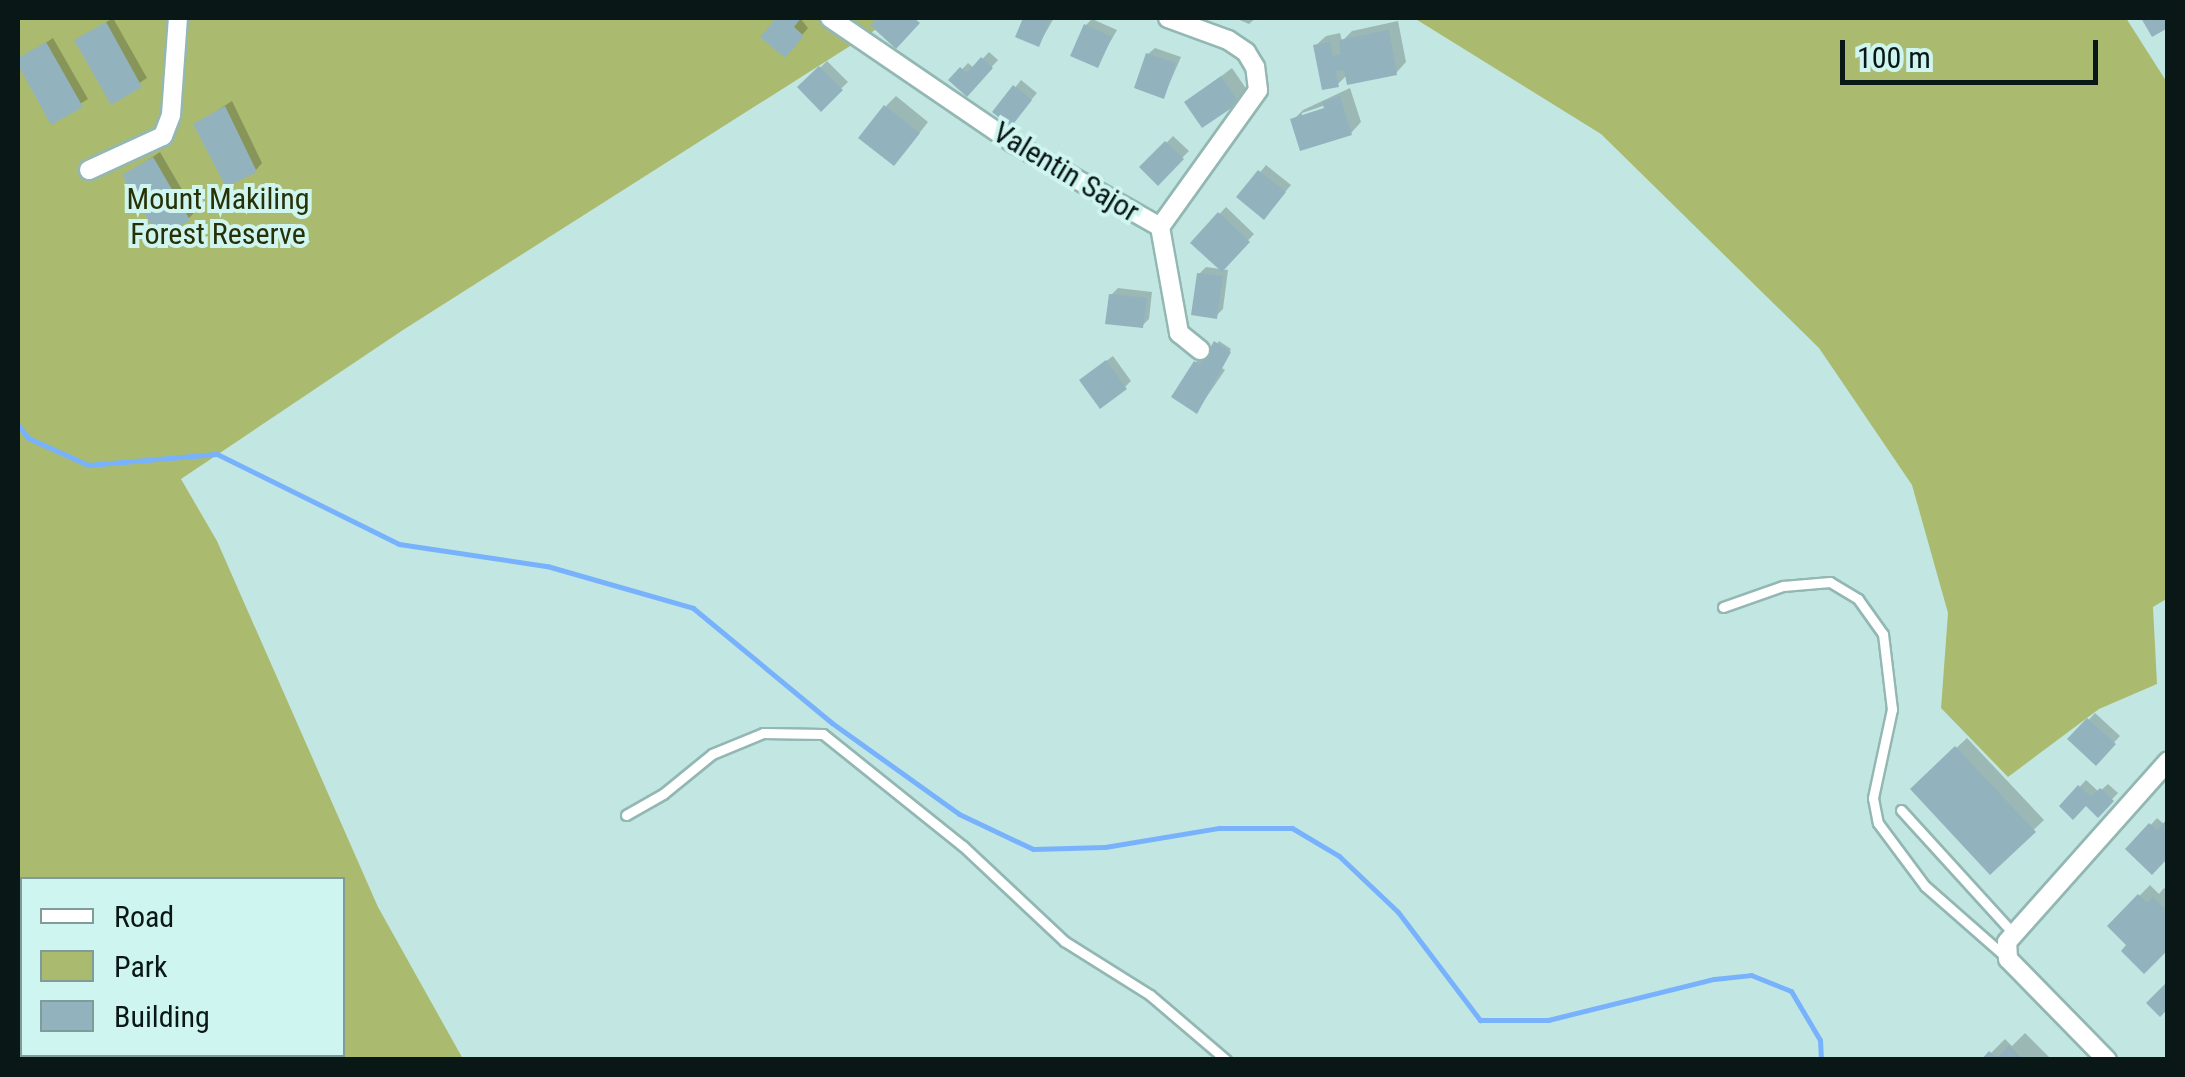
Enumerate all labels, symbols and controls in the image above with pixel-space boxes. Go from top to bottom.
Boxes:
scale bar [1845,20,2102,82]
text: 100 m [1857,40,1931,75]
street label: Valentin Sajor [986,114,1146,230]
park label: Mount Makiling Forest Reserve [126,181,310,252]
legend [20,877,345,1057]
text: Road [114,899,174,934]
text: Park [114,949,168,984]
text: Building [114,999,210,1034]

